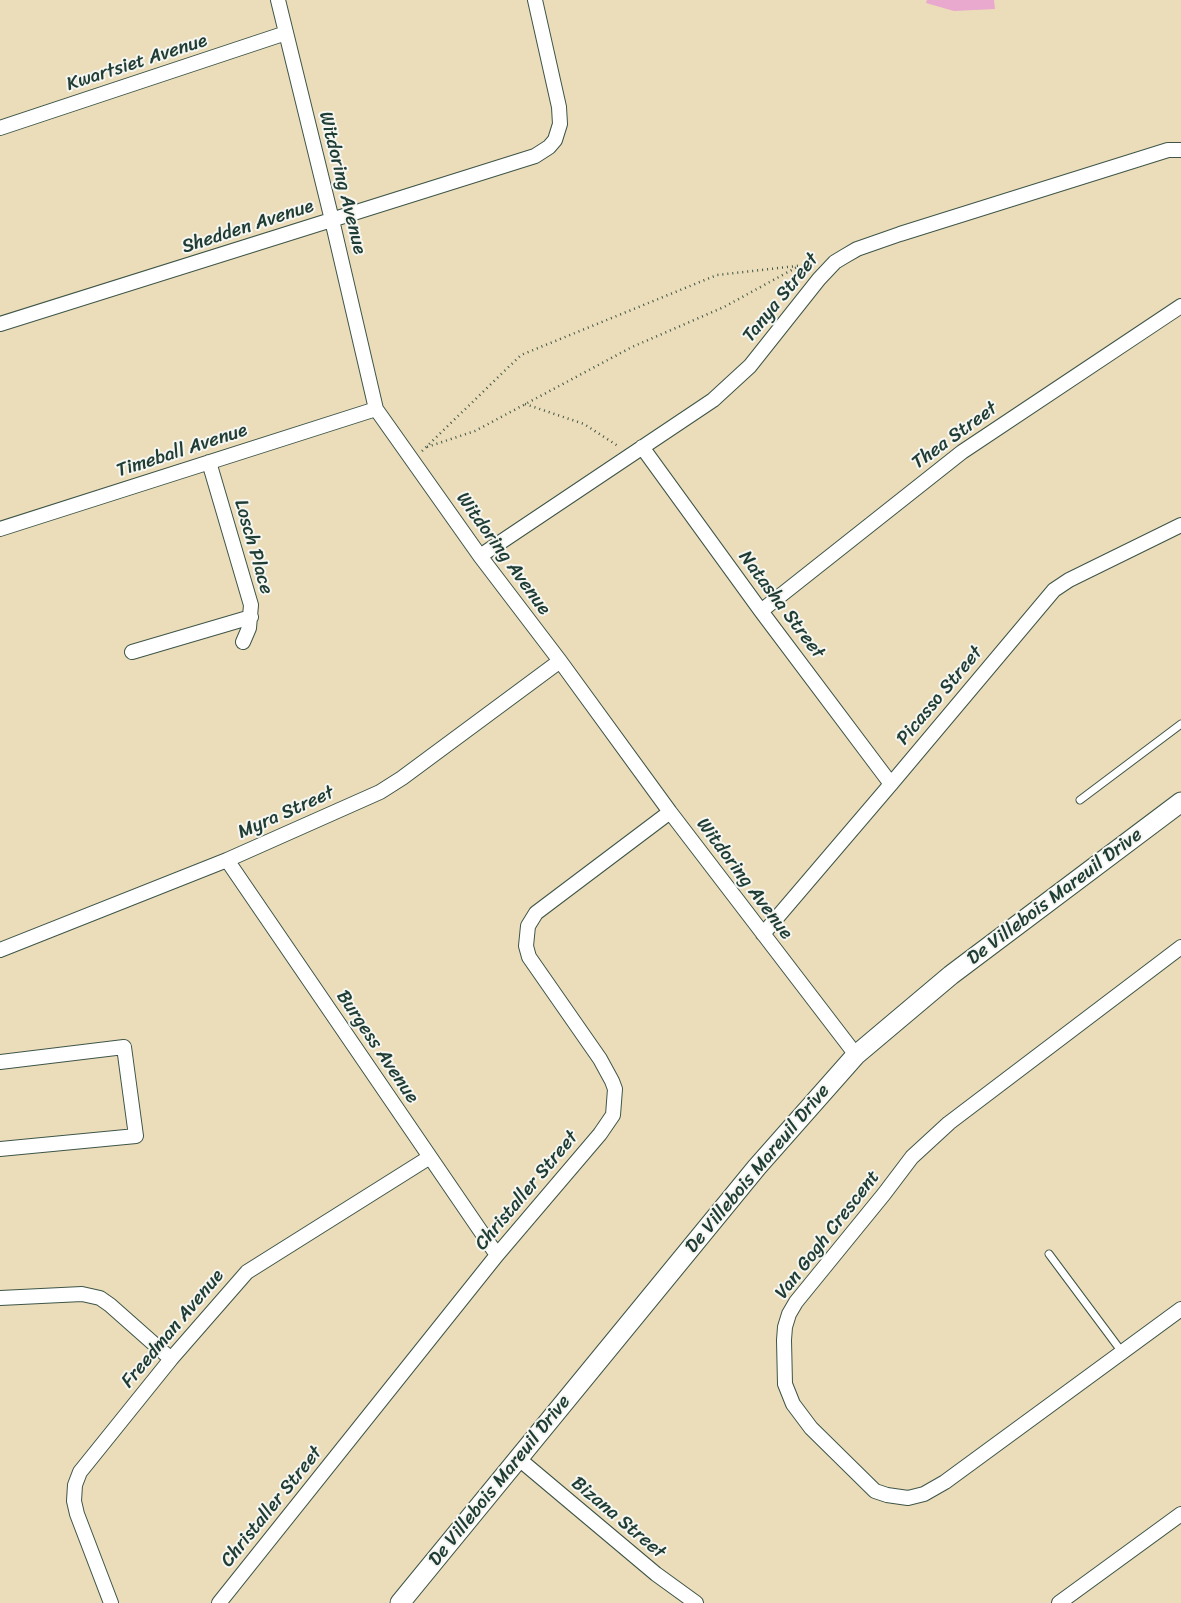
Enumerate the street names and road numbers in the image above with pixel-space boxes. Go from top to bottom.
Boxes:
street label: Kwartsiet Avenue [64,29,210,97]
street label: Witdoring Avenue [313,109,371,257]
street label: Shedden Avenue [179,195,317,259]
street label: Tanya Street [738,249,824,347]
street label: Thea Street [908,397,1002,475]
street label: Timeball Avenue [114,419,250,483]
street label: Witdoring Avenue [451,488,555,620]
street label: Losch Place [229,497,277,597]
street label: Natasha Street [733,547,829,663]
street label: Picasso Street [892,642,988,750]
street label: Myra Street [234,782,338,844]
street label: Witdoring Avenue [691,814,797,944]
street label: De Villebois Mareuil Drive [963,824,1147,970]
street label: Burgess Avenue [331,986,423,1108]
street label: De Villebois Mareuil Drive [681,1080,835,1258]
street label: Christaller Street [471,1127,583,1255]
street label: Van Gogh Crescent [771,1166,885,1304]
street label: Freedman Avenue [117,1265,229,1393]
street label: De Villebois Mareuil Drive [424,1391,576,1571]
street label: Christaller Street [216,1442,328,1572]
street label: Bizana Street [566,1472,670,1564]

